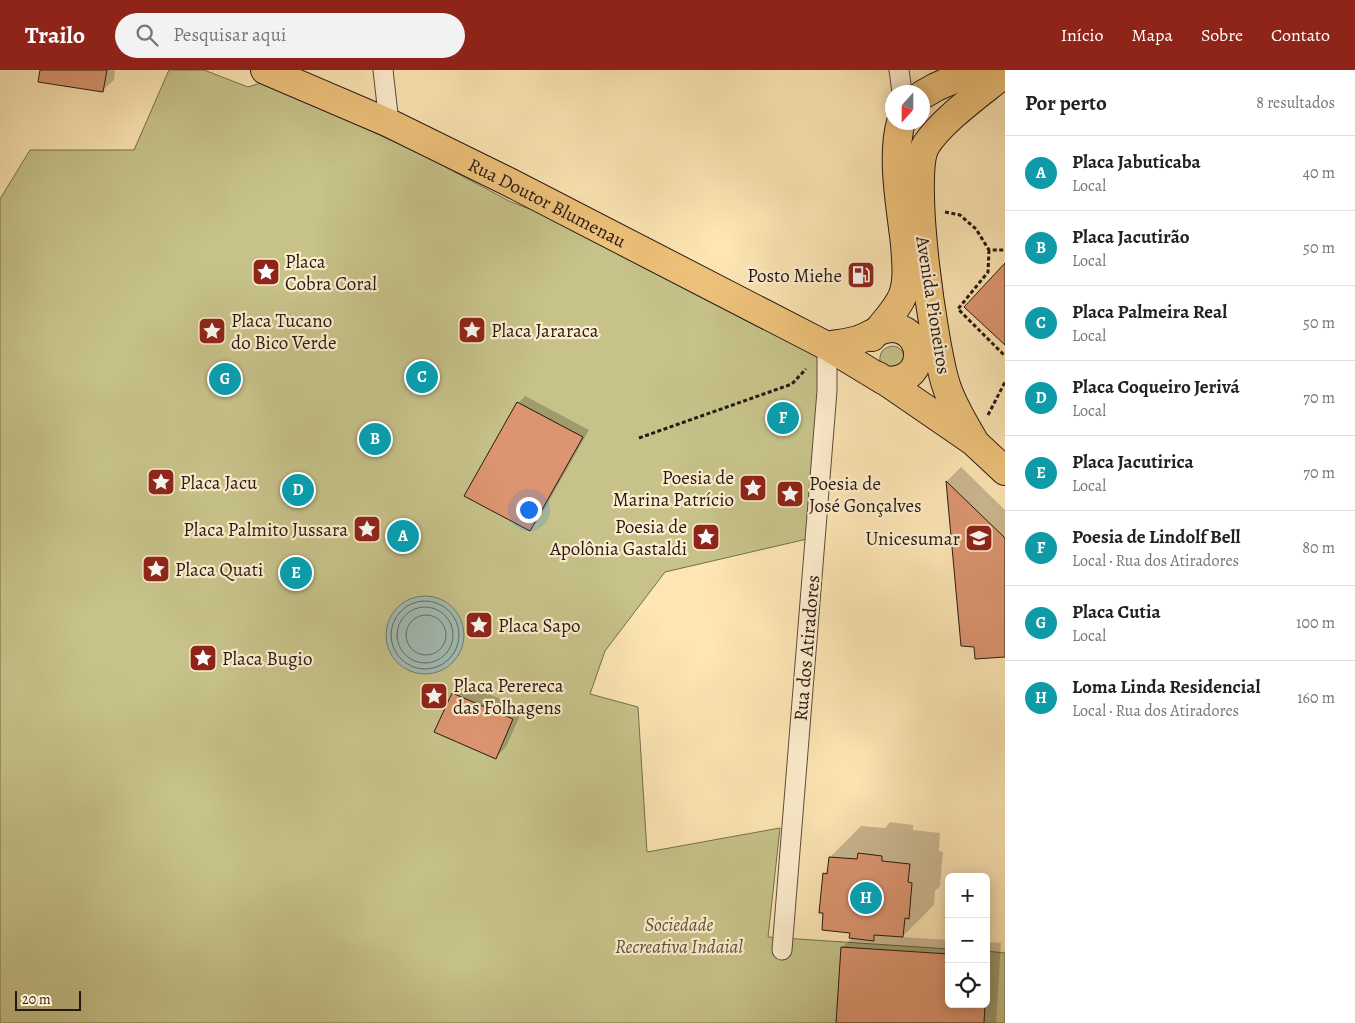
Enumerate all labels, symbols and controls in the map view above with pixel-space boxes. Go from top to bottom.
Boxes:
search box [115,13,465,58]
text: Trailo [25,19,85,51]
icon: search [133,21,161,49]
text: Pesquisar aqui [173,22,286,48]
text: Início [1061,23,1104,47]
text: Mapa [1132,23,1173,47]
text: Sobre [1201,23,1243,47]
text: Contato [1271,23,1330,47]
north arrow [885,85,930,130]
text: Por perto [1025,89,1107,117]
text: 8 resultados [1256,92,1335,114]
text: Placa Jabuticaba [1072,149,1201,175]
street label: Rua Doutor Blumenau [464,152,631,255]
text: A [1036,162,1046,184]
text: 40 m [1303,162,1335,184]
text: Local [1072,175,1106,197]
text: Placa Jacutirão [1072,224,1190,250]
street label: Avenida Pioneiros [909,233,957,376]
text: B [1036,237,1046,259]
text: 50 m [1303,237,1335,259]
place label: Placa Cobra Coral [285,249,377,297]
text: Local [1072,250,1106,272]
place icon: Placa Cobra Coral [251,257,281,287]
fuel station icon: Posto Miehe [846,260,876,290]
place label: Posto Miehe [747,263,842,289]
text: Placa Palmeira Real [1072,299,1227,325]
place label: Placa Tucano do Bico Verde [231,308,336,356]
text: C [1036,312,1046,334]
text: 50 m [1303,312,1335,334]
place icon: Placa Jararaca [457,315,487,345]
place icon: Placa Tucano do Bico Verde [197,316,227,346]
place label: Placa Jararaca [491,318,599,344]
text: Local [1072,325,1106,347]
pin: C [406,358,438,396]
pin: G [209,360,241,398]
text: Placa Coqueiro Jerivá [1072,374,1240,400]
text: D [1035,387,1047,409]
text: 70 m [1303,387,1335,409]
pin: F [767,399,799,437]
text: Local [1072,400,1106,422]
pin: B [359,420,391,458]
text: Placa Jacutirica [1072,449,1194,475]
text: E [1036,462,1046,484]
text: 70 m [1303,462,1335,484]
place label: Poesia de Marina Patrício [613,465,734,513]
place icon: Placa Jacu [146,467,176,497]
place label: Placa Jacu [180,470,258,496]
pin: D [282,471,314,509]
place label: Poesia de José Gonçalves [809,471,922,519]
place icon: Poesia de Marina Patrício [738,473,768,503]
text: Local [1072,475,1106,497]
place icon: Poesia de José Gonçalves [775,479,805,509]
your location [516,497,542,523]
place icon: Placa Palmito Jussara [352,514,382,544]
place label: Poesia de Apolônia Gastaldi [549,514,687,562]
place label: Placa Palmito Jussara [183,517,348,543]
pin: A [387,517,419,555]
place icon: Poesia de Apolônia Gastaldi [691,522,721,552]
school or university icon: Unicesumar [964,523,994,553]
text: Poesia de Lindolf Bell [1072,524,1241,550]
place label: Unicesumar [866,526,960,552]
text: F [1037,537,1045,559]
text: 80 m [1302,537,1335,559]
text: Local · Rua dos Atiradores [1072,550,1239,572]
place icon: Placa Quati [141,554,171,584]
pin: E [280,554,312,592]
place label: Placa Quati [175,557,263,583]
street label: Rua dos Atiradores [788,574,826,722]
text: Placa Cutia [1072,599,1161,625]
place icon: Placa Sapo [464,610,494,640]
text: G [1036,612,1046,634]
text: 100 m [1296,612,1335,634]
place label: Placa Sapo [498,613,580,639]
text: Local [1072,625,1106,647]
place icon: Placa Bugio [188,643,218,673]
place label: Placa Bugio [222,646,312,672]
place label: Placa Perereca das Folhagens [453,673,564,721]
text: Loma Linda Residencial [1072,674,1261,700]
place icon: Placa Perereca das Folhagens [419,681,449,711]
text: H [1035,687,1047,709]
text: 160 m [1297,687,1335,709]
text: Local · Rua dos Atiradores [1072,700,1239,722]
map controls [945,873,990,1008]
button: + [945,873,990,918]
pin: H [850,879,882,917]
park label: Sociedade Recreativa Indaial [615,912,743,960]
button: − [945,918,990,963]
button: locate [945,963,990,1008]
scale bar [15,988,81,1011]
text: 20 m [22,990,51,1009]

